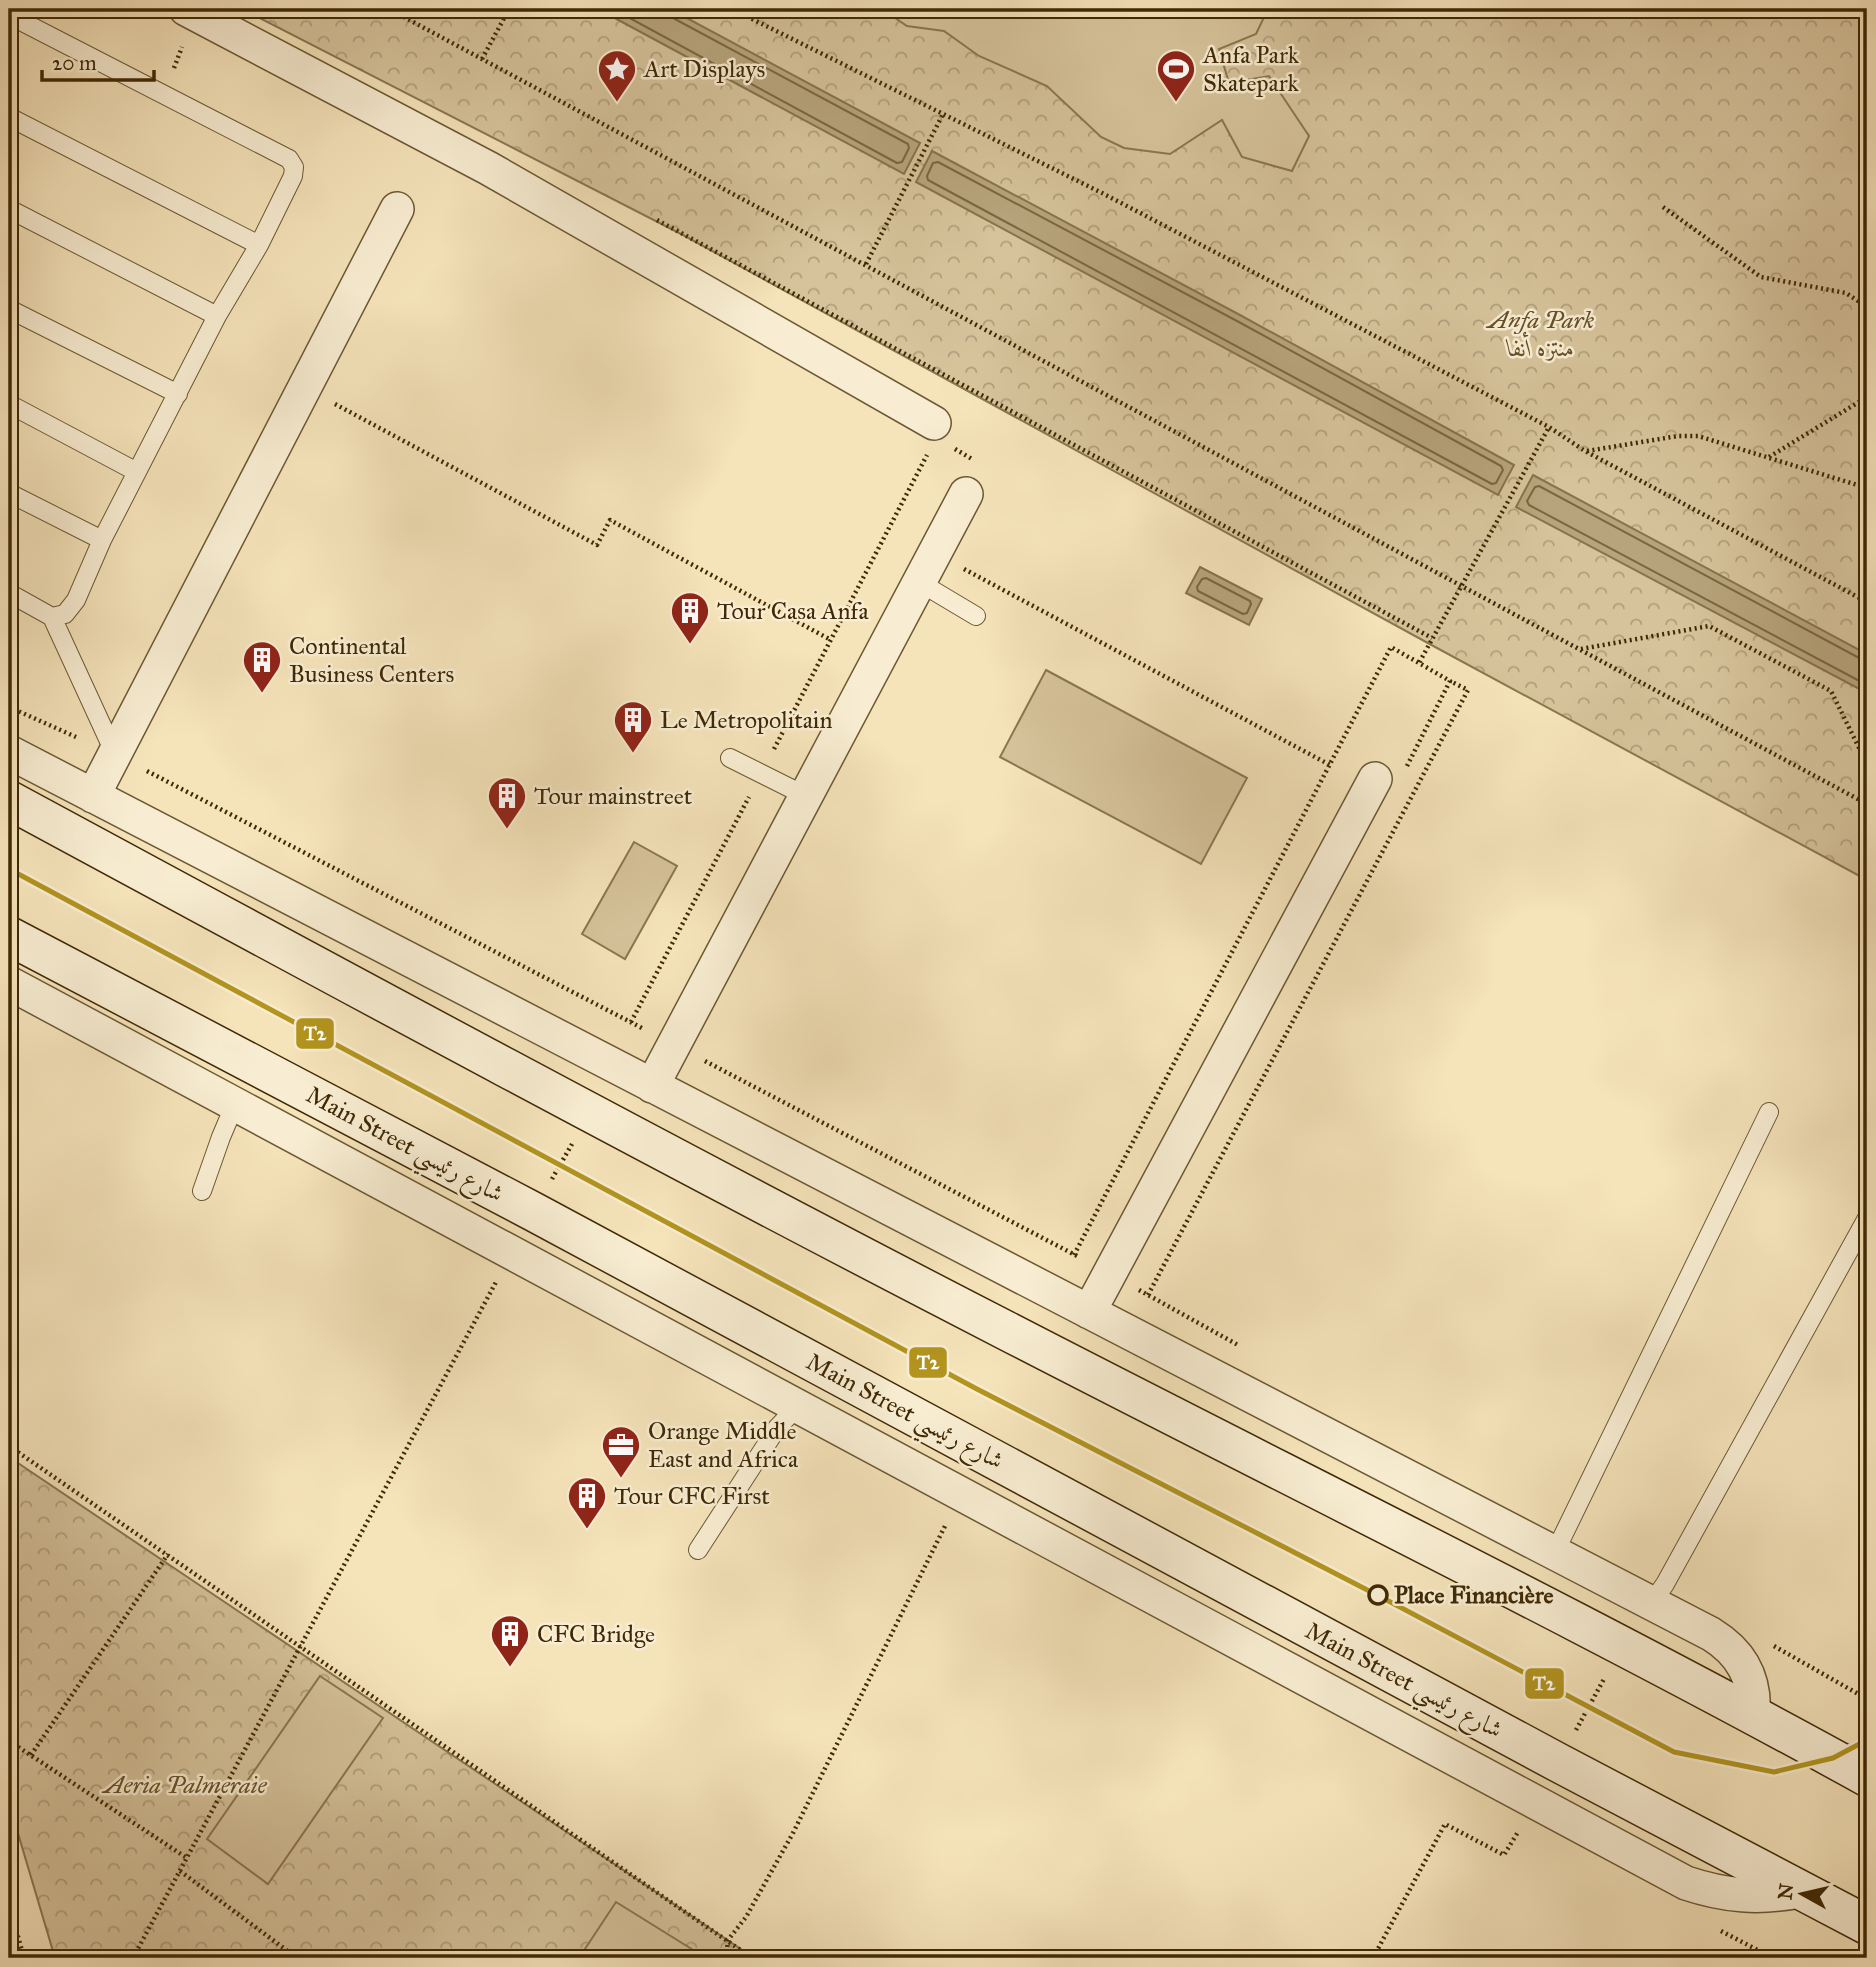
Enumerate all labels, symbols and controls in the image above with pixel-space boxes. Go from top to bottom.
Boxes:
scale bar [42,38,154,82]
place label: Anfa Park Skatepark [1202,40,1300,98]
place icon: Art Displays [596,48,638,103]
sports icon: Anfa Park Skatepark [1155,48,1197,103]
text: 20 m [52,50,97,76]
place label: Art Displays [643,54,765,84]
park label: Anfa Park منتزه أنفا [1485,305,1595,363]
building icon: Tour Casa Anfa [669,590,711,645]
place label: Tour Casa Anfa [717,596,869,626]
place label: Continental Business Centers [289,631,454,689]
building icon: Continental Business Centers [241,639,283,694]
building icon: Le Metropolitain [612,699,654,754]
place label: Le Metropolitain [660,705,832,735]
building icon: Tour mainstreet [486,775,528,830]
place label: Tour mainstreet [534,781,693,811]
line badge: T2 [295,1017,335,1050]
text: T2 [303,1022,327,1045]
street label: Main Street شارع رئيسي [298,1079,509,1215]
street label: Main Street شارع رئيسي [798,1346,1009,1482]
line badge: T2 [908,1346,948,1379]
text: T2 [916,1351,940,1374]
place label: Orange Middle East and Africa [648,1416,799,1474]
office icon: Orange Middle East and Africa [600,1424,642,1479]
building icon: Tour CFC First [566,1475,608,1530]
place label: Tour CFC First [614,1481,770,1511]
place label: Place Financière [1394,1580,1554,1610]
marker: Place Financière [1368,1585,1388,1605]
building icon: CFC Bridge [489,1613,531,1668]
street label: Main Street شارع رئيسي [1297,1615,1508,1751]
place label: CFC Bridge [537,1619,655,1649]
line badge: T2 [1524,1667,1565,1700]
text: T2 [1532,1672,1556,1695]
park label: Aeria Palmeraie [100,1770,268,1800]
north arrow [1768,1858,1838,1928]
text: N [1773,1882,1798,1901]

